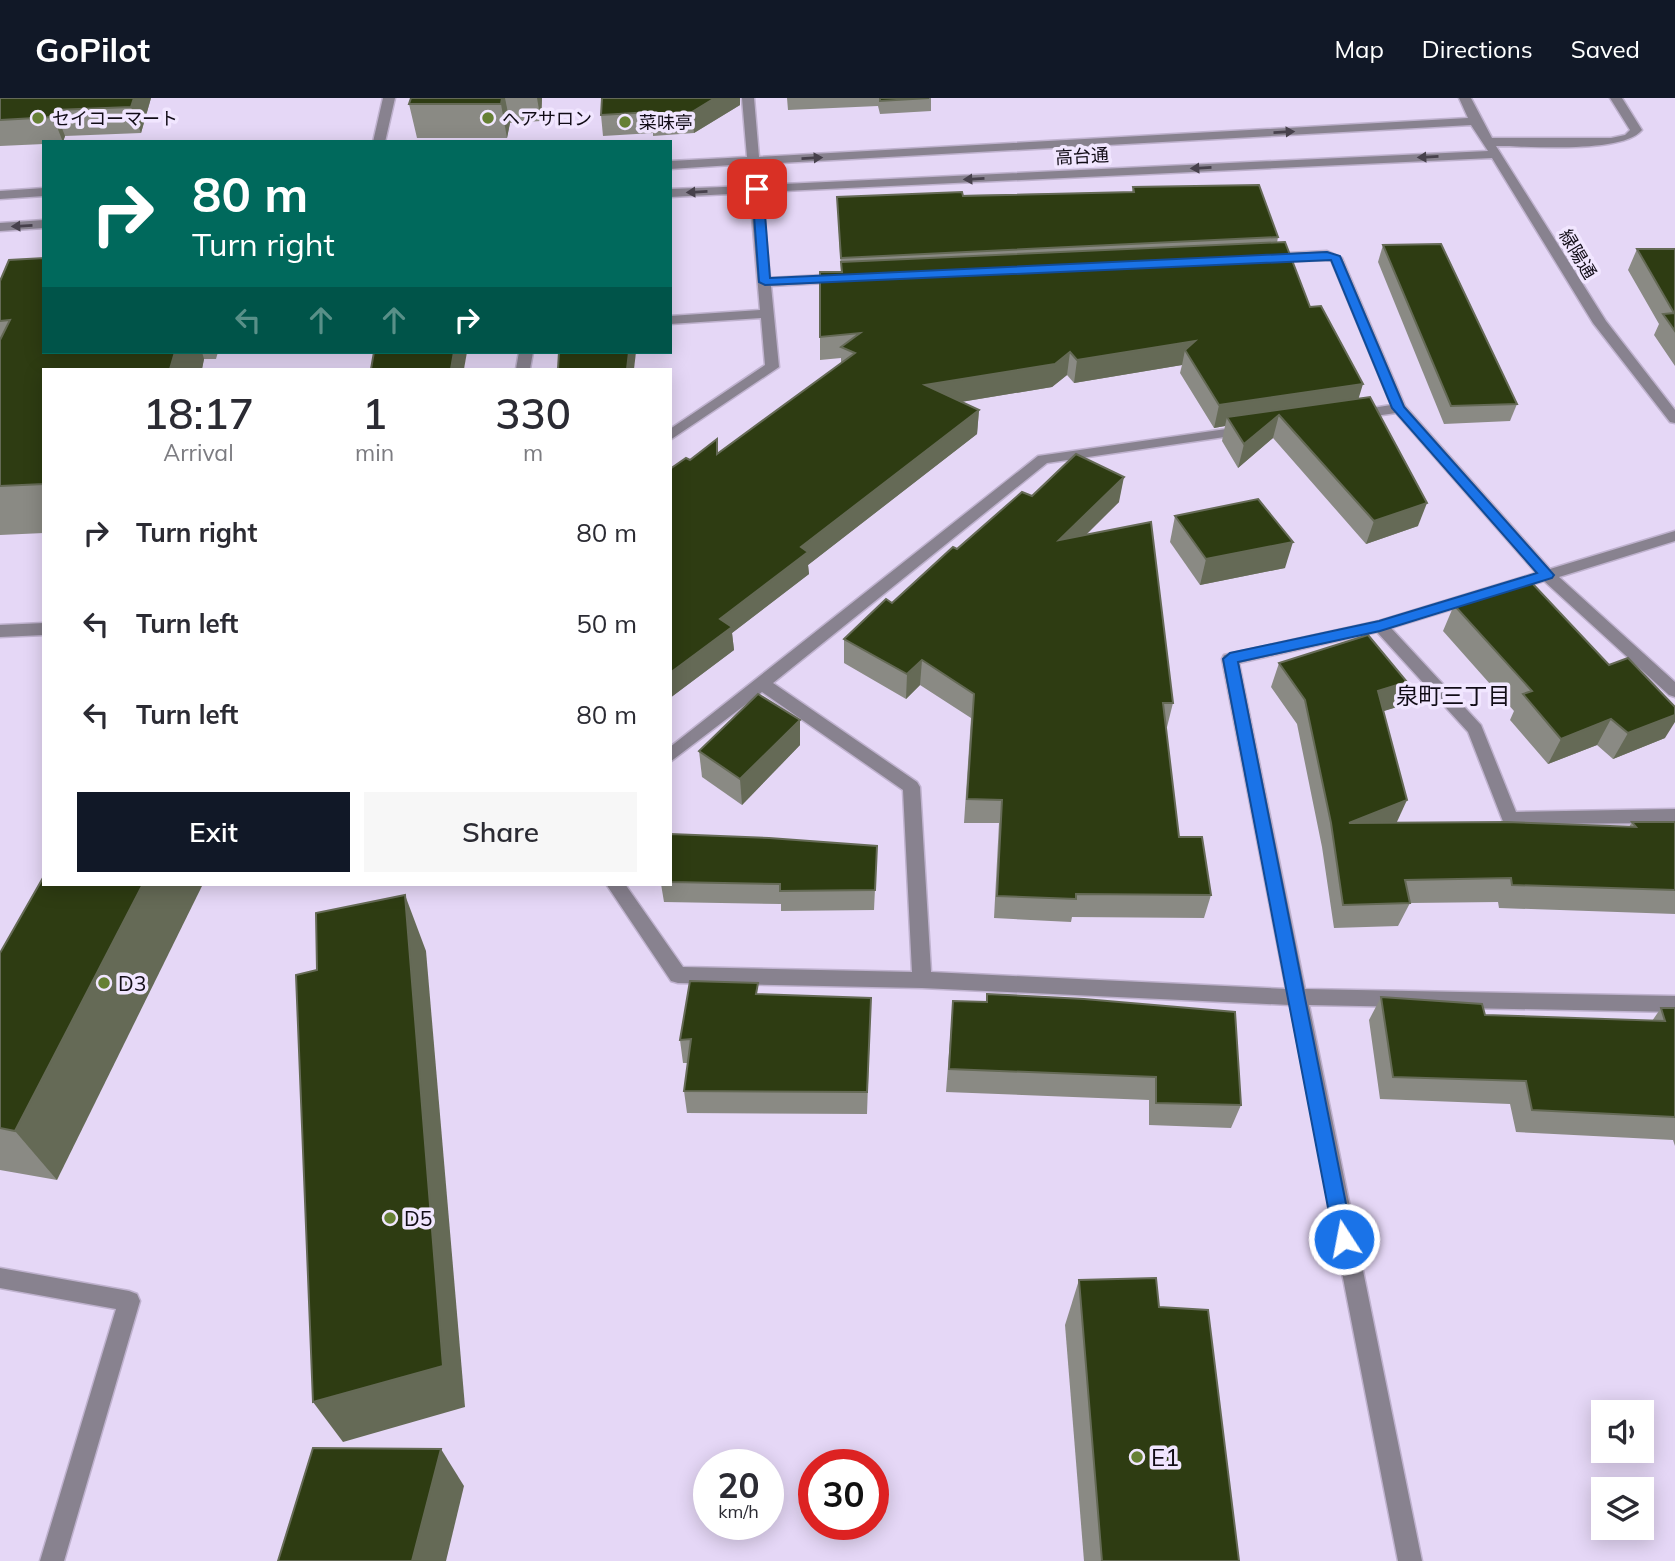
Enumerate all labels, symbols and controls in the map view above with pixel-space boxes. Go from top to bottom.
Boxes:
text: GoPilot [35,29,150,70]
text: Map [1334,34,1384,64]
text: Directions [1422,34,1533,64]
text: Saved [1571,34,1640,64]
place label: セイコーマート [52,107,178,130]
place label: ヘアサロン [502,107,592,130]
marker: セイコーマート [30,110,46,126]
marker: ヘアサロン [480,110,496,126]
place label: 菜味亭 [639,111,693,134]
marker: 菜味亭 [617,114,633,130]
one-way arrow [1273,126,1295,137]
street label: 高台通 [1054,143,1110,169]
one-way arrow [1417,152,1439,163]
one-way arrow [801,153,823,164]
pin [727,159,787,219]
text: 80 m [192,163,308,224]
one-way arrow [1190,163,1212,174]
icon: right [77,168,168,259]
icon: arrive [738,170,776,208]
one-way arrow [962,173,984,184]
one-way arrow [686,187,708,198]
one-way arrow [11,220,33,231]
text: Turn right [192,224,335,264]
street label: 緑陽通 [1554,225,1602,283]
icon: left [229,301,267,339]
icon: ahead [302,301,340,339]
icon: ahead [375,301,413,339]
icon: right [448,301,486,339]
text: 18:17 [143,387,254,440]
text: 1 [362,387,387,440]
text: 330 [495,387,571,440]
text: Arrival [163,438,234,467]
text: min [355,438,394,467]
text: m [523,438,543,467]
icon: right [77,514,115,552]
text: Turn right [136,516,257,549]
text: 80 m [576,516,637,549]
icon: left [77,605,115,643]
text: Turn left [136,607,238,640]
text: 50 m [576,607,637,640]
district label: 泉町三丁目 [1396,681,1511,710]
icon: left [77,696,115,734]
text: Turn left [136,698,238,731]
text: 80 m [576,698,637,731]
button: Exit [77,792,350,872]
button: Share [364,792,637,872]
place label: D3 [118,970,146,996]
marker: D3 [96,975,112,991]
position arrow [1307,1202,1381,1276]
place label: D5 [404,1205,432,1231]
marker: D5 [382,1210,398,1226]
map controls [1591,1400,1654,1540]
button: sound [1591,1400,1654,1463]
place label: E1 [1151,1442,1180,1472]
speed limit sign: 30 [798,1449,889,1540]
marker: E1 [1129,1449,1145,1465]
text: 20 [717,1463,760,1507]
button: layers [1591,1477,1654,1540]
text: km/h [718,1500,759,1523]

